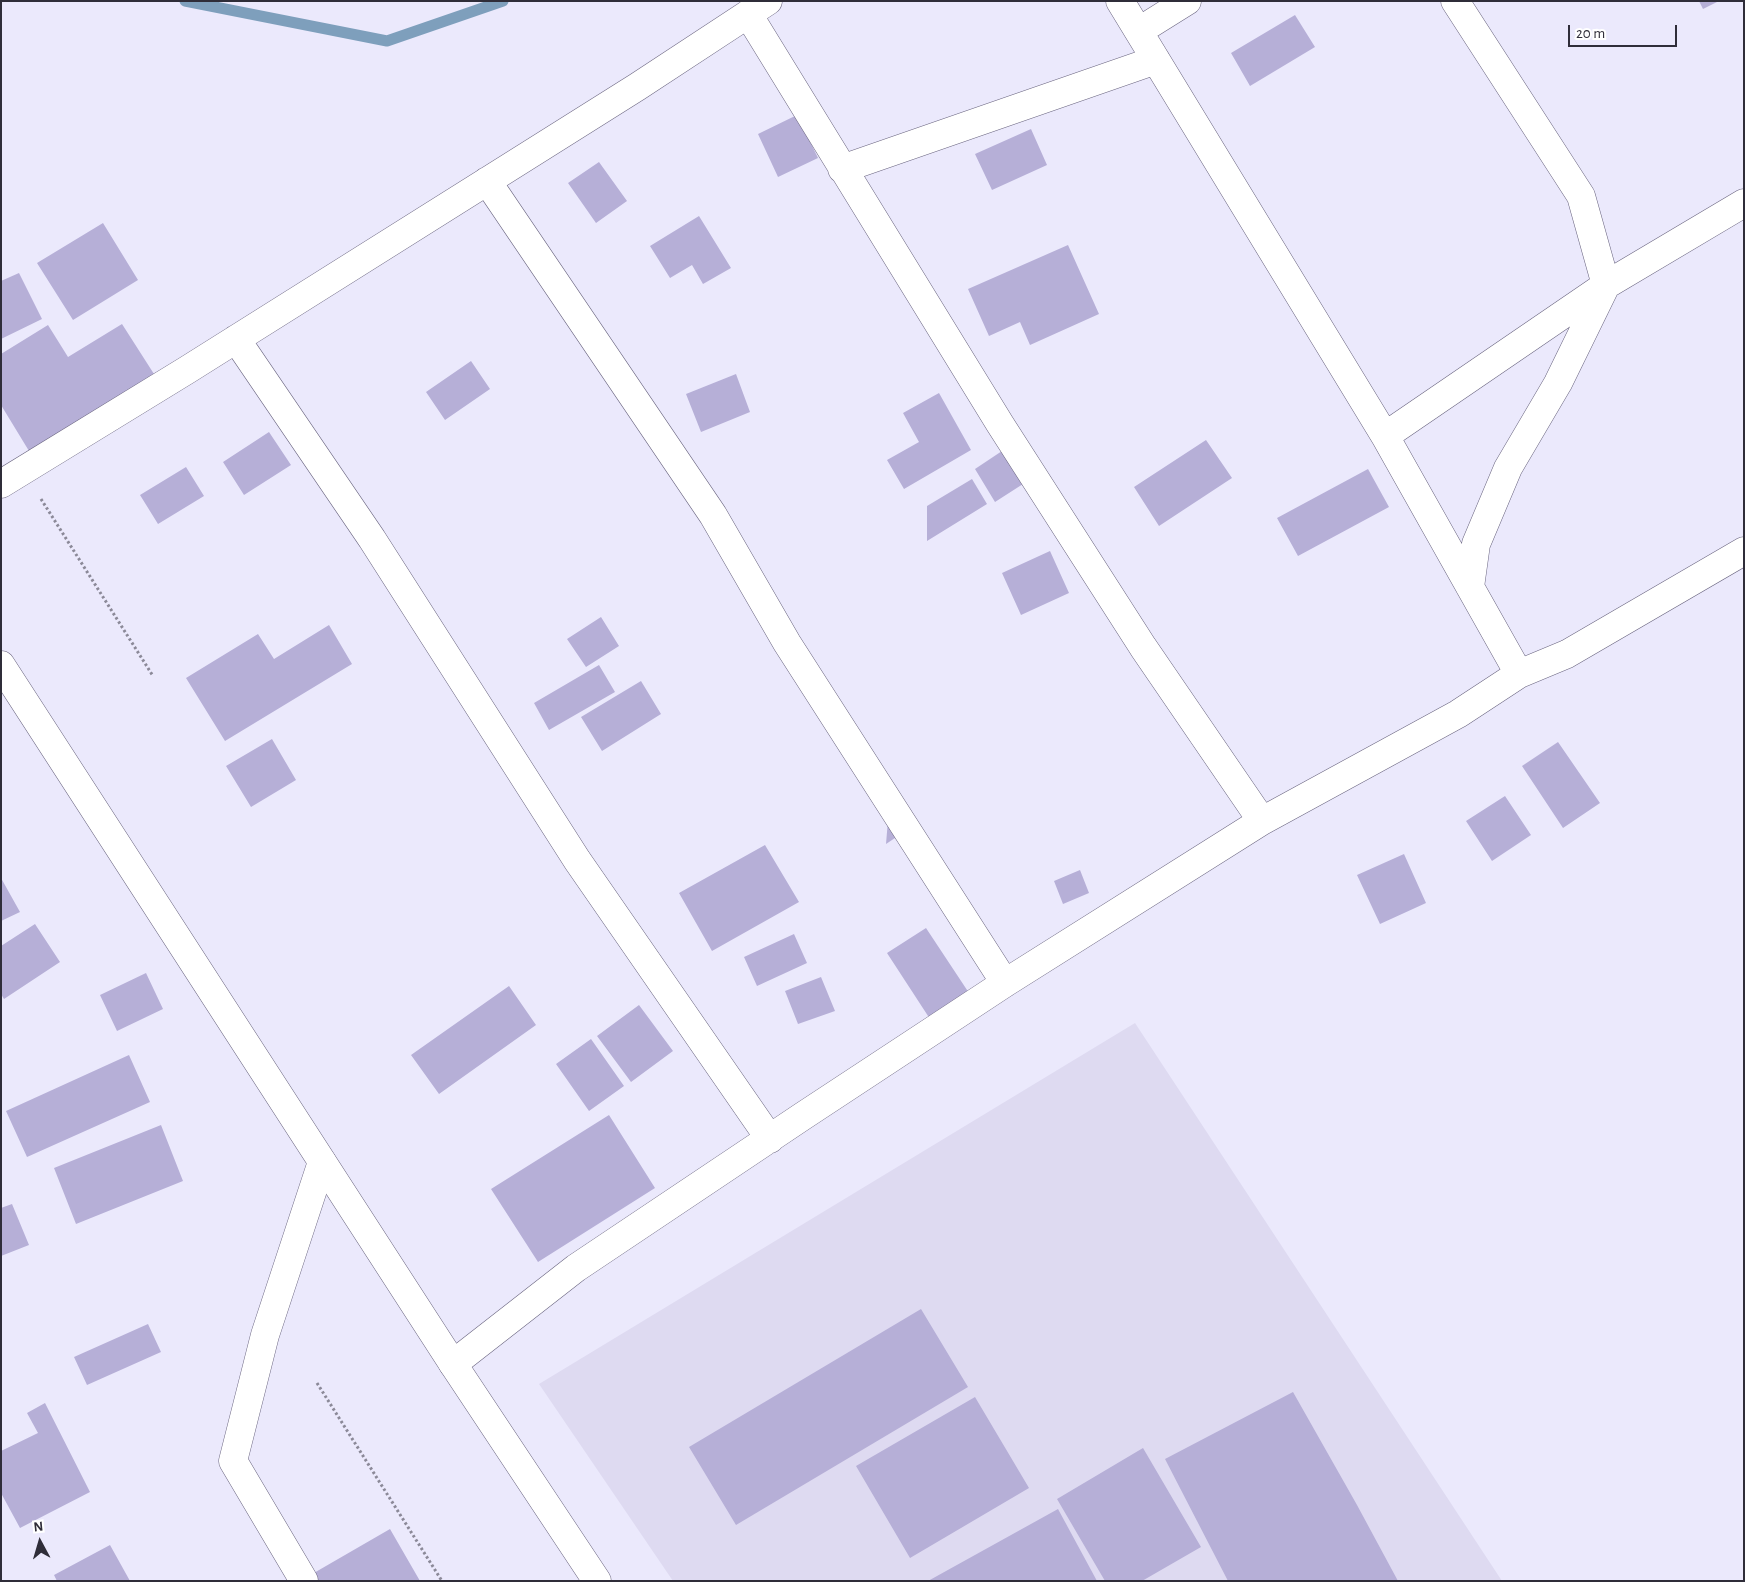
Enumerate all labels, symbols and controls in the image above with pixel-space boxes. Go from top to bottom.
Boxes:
scale bar [1570,15,1679,47]
text: 20 m [1576,26,1605,41]
north arrow [15,1517,65,1567]
text: N [33,1520,44,1535]

